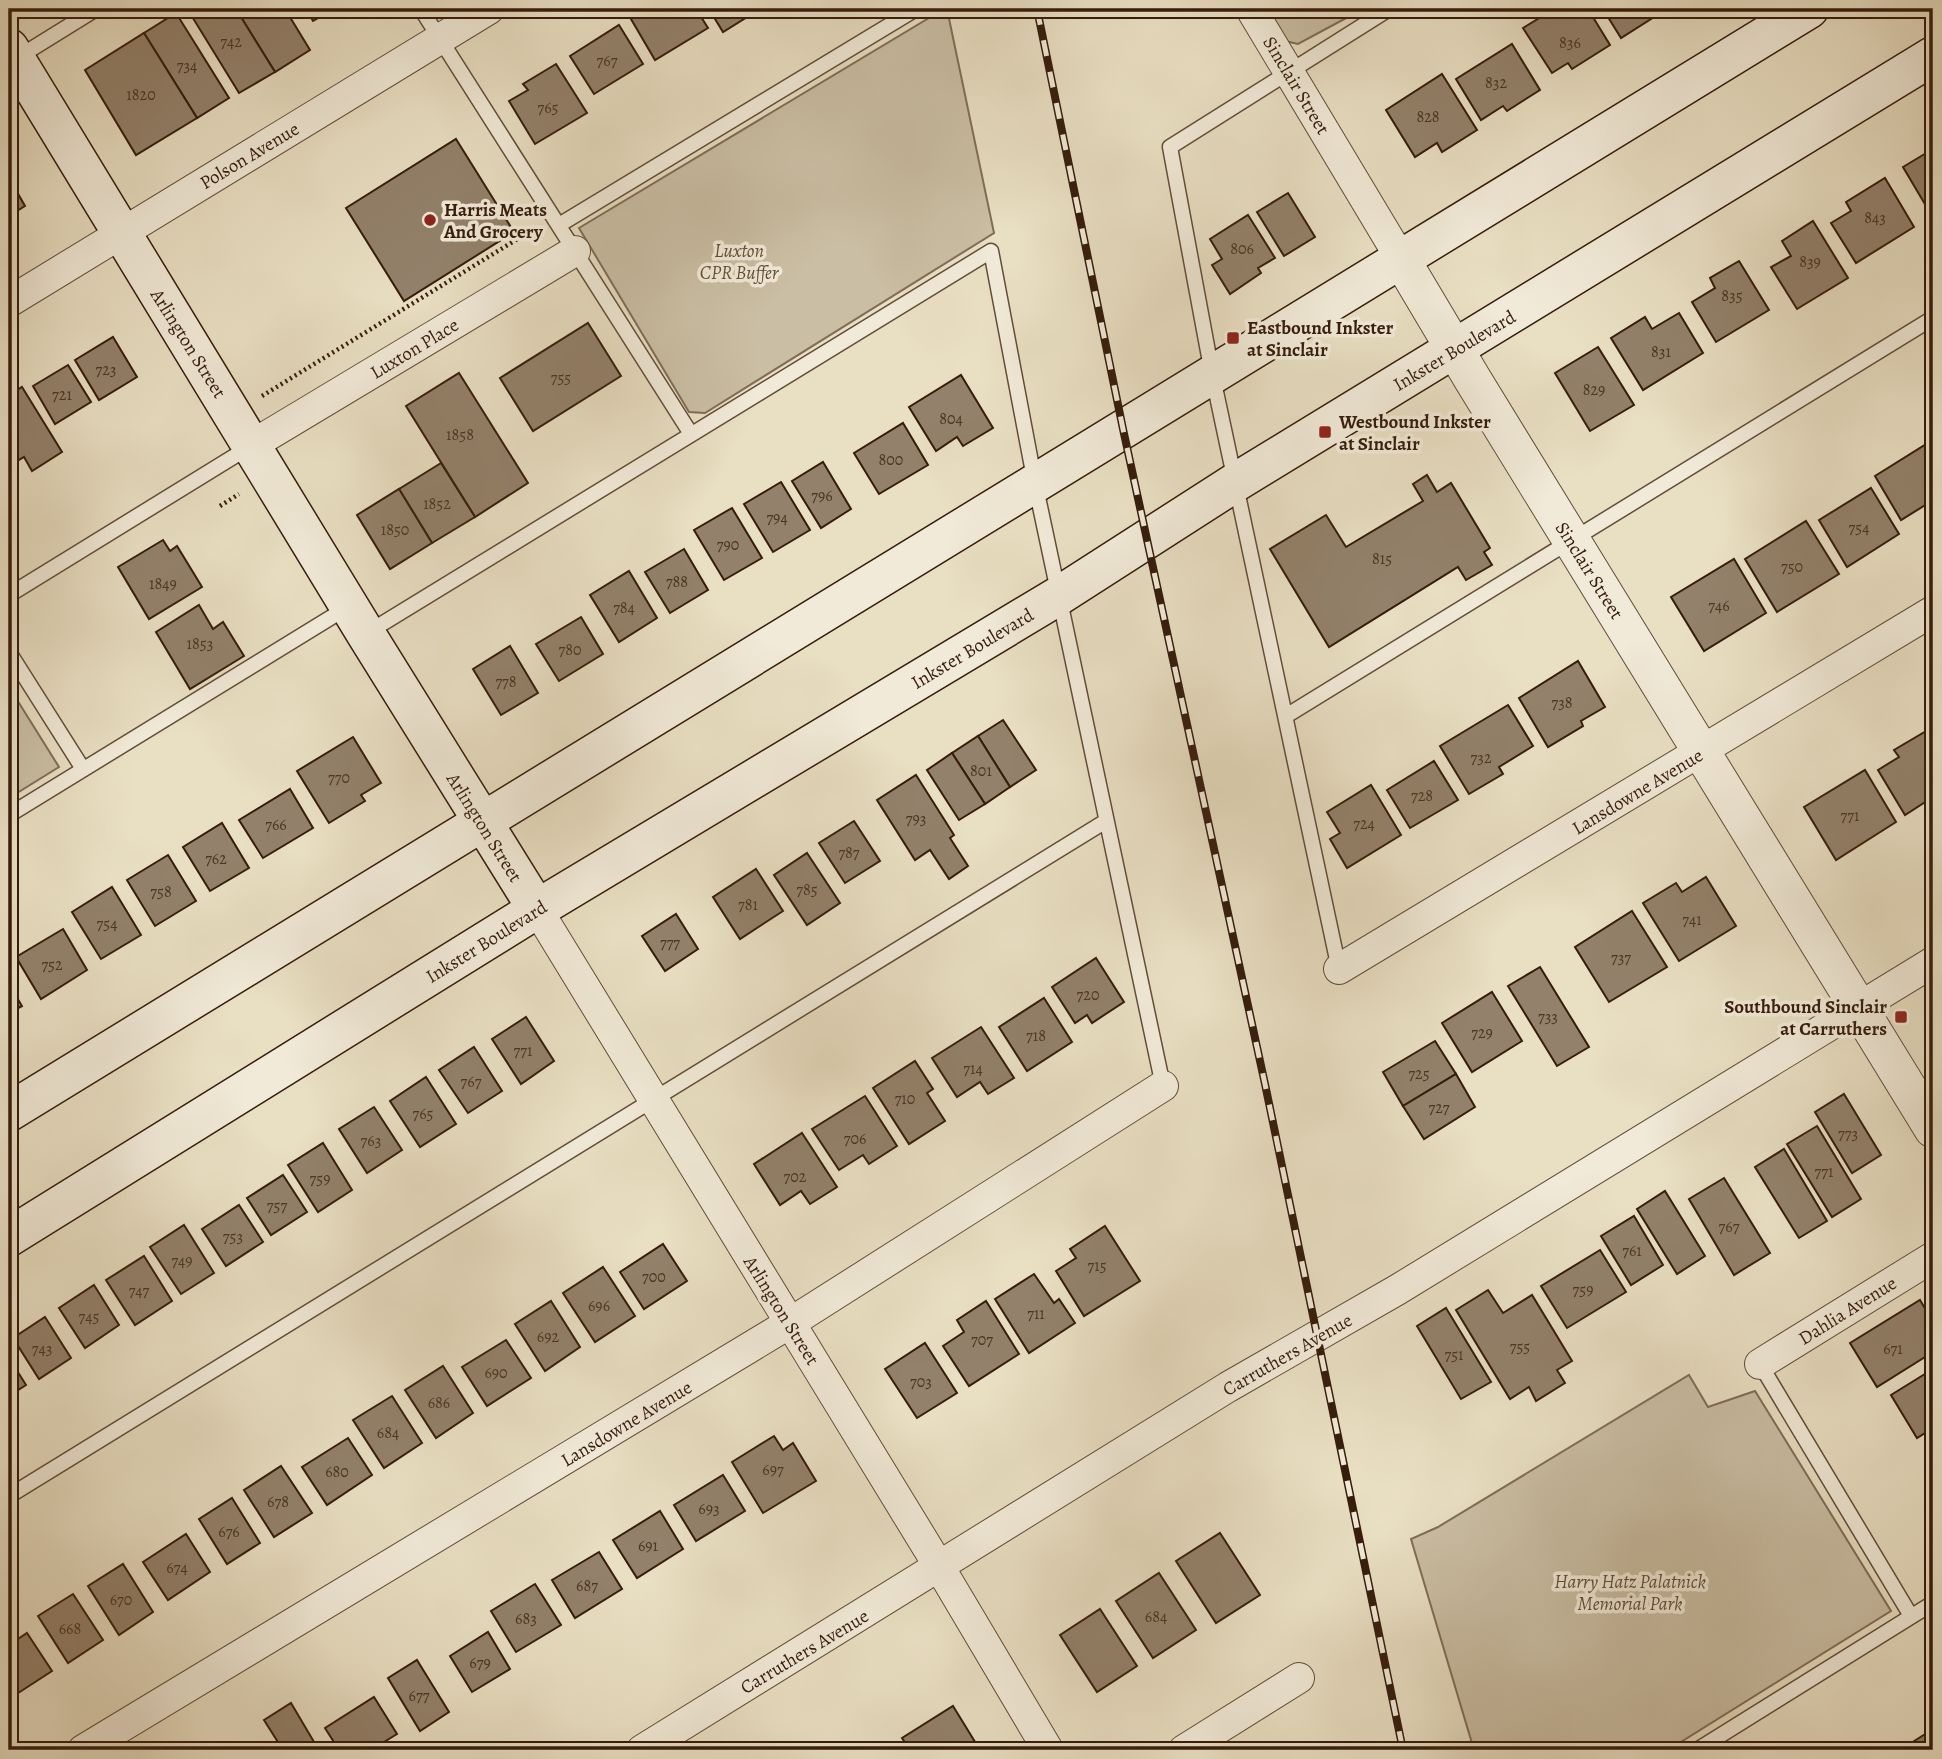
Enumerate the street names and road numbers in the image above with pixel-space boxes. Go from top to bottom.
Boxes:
street label: Sinclair Street [1257,32,1336,139]
street label: Polson Avenue [195,116,304,196]
street label: Arlington Street [144,283,232,403]
street label: Inkster Boulevard [1389,304,1521,398]
street label: Luxton Place [365,312,464,386]
street label: Sinclair Street [1549,517,1629,624]
street label: Inkster Boulevard [907,602,1039,696]
street label: Lansdowne Avenue [1567,742,1708,841]
street label: Arlington Street [440,767,528,887]
street label: Inkster Boulevard [421,894,553,990]
street label: Arlington Street [737,1250,825,1370]
street label: Dahlia Avenue [1793,1270,1902,1351]
street label: Carruthers Avenue [1218,1307,1357,1403]
street label: Lansdowne Avenue [556,1374,697,1473]
street label: Carruthers Avenue [735,1603,874,1701]

